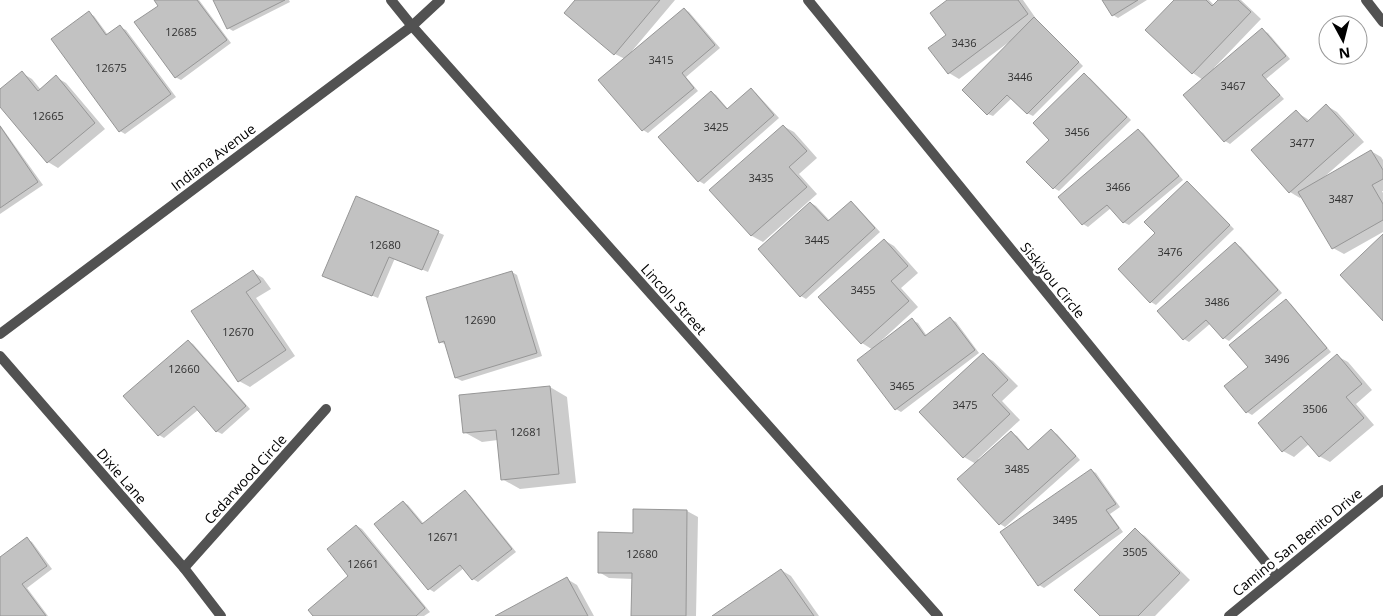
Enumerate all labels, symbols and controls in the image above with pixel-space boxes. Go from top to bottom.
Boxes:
north arrow [1318,15,1368,65]
house number: 12685 [165,24,197,39]
house number: 3436 [951,35,977,50]
text: N [1338,43,1351,64]
house number: 3415 [648,52,674,67]
house number: 12675 [95,60,127,75]
house number: 3446 [1007,69,1033,84]
house number: 3467 [1220,78,1246,93]
house number: 12665 [32,108,64,123]
street label: Indiana Avenue [167,119,259,195]
house number: 3425 [703,119,729,134]
house number: 3456 [1064,124,1090,139]
house number: 3477 [1289,135,1315,150]
house number: 3435 [748,170,774,185]
house number: 3466 [1105,179,1131,194]
house number: 3487 [1328,191,1354,206]
house number: 3445 [804,232,830,247]
house number: 12680 [369,237,401,252]
street label: Siskiyou Circle [1016,238,1090,322]
house number: 3476 [1157,244,1183,259]
street label: Lincoln Street [637,259,711,339]
house number: 3455 [850,282,876,297]
house number: 3486 [1204,294,1230,309]
house number: 12690 [464,312,496,327]
house number: 12670 [222,324,254,339]
house number: 3496 [1264,351,1290,366]
house number: 12660 [168,361,200,376]
house number: 3465 [889,378,915,393]
house number: 3475 [952,397,978,412]
house number: 3506 [1302,401,1328,416]
house number: 12681 [510,424,542,439]
street label: Cedarwood Circle [200,430,291,528]
street label: Dixie Lane [93,444,151,508]
house number: 3485 [1004,461,1030,476]
street label: Camino San Benito Drive [1228,484,1366,600]
house number: 3495 [1052,512,1078,527]
house number: 12671 [427,529,459,544]
house number: 3505 [1122,544,1148,559]
house number: 12680 [626,546,658,561]
house number: 12661 [347,556,379,571]

